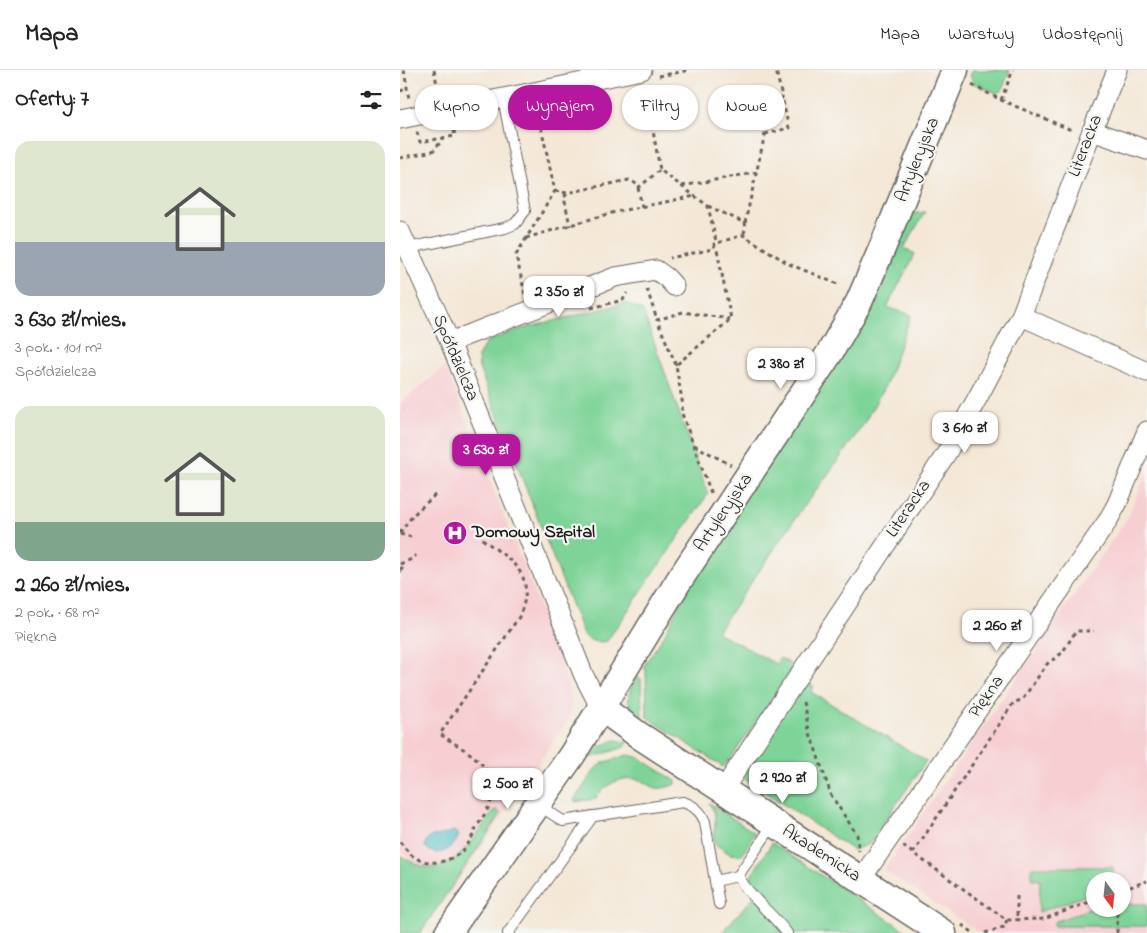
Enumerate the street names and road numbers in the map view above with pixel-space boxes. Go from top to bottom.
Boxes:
street label: Literacka [1062,111,1110,181]
street label: Artyleryjska [889,114,947,206]
street label: Spółdzielcza [425,311,485,405]
street label: Artyleryjska [688,469,760,557]
street label: Literacka [880,475,938,543]
street label: Piękna [963,670,1011,724]
street label: Akademicka [776,819,866,889]

